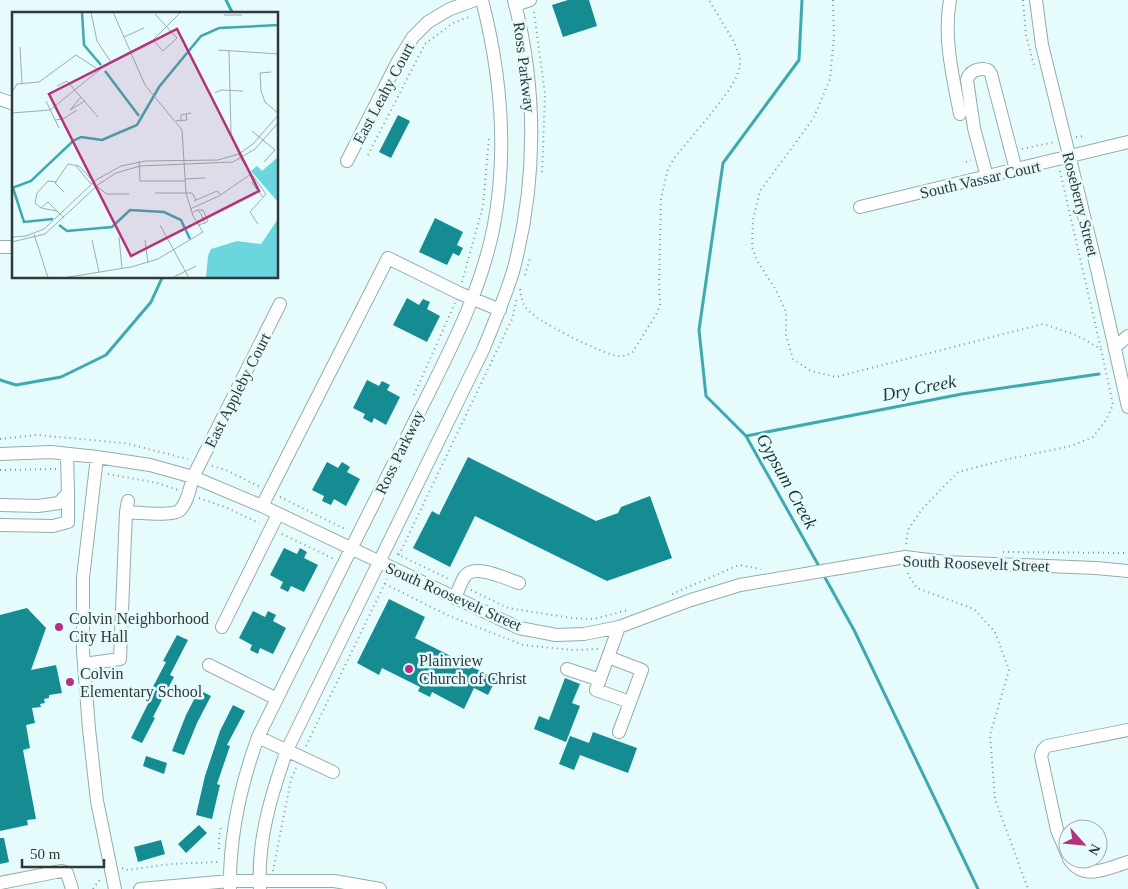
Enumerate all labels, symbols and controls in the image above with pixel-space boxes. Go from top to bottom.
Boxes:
inset map [12,12,279,279]
street label: Ross Parkway [510,21,538,113]
street label: East Leahy Court [350,39,418,147]
street label: Roseberry Street [1058,150,1102,259]
street label: South Vassar Court [918,157,1043,202]
street label: East Appleby Court [201,330,275,451]
water label: Dry Creek [879,371,959,405]
street label: Ross Parkway [372,408,428,497]
water label: Gypsum Creek [753,430,822,533]
street label: South Roosevelt Street [902,552,1050,575]
street label: South Roosevelt Street [383,559,525,634]
place label: Colvin Neighborhood City Hall [69,610,209,646]
marker: Colvin Neighborhood City Hall [53,621,65,633]
place label: Plainview Church of Christ [419,652,527,687]
marker: Plainview Church of Christ [403,663,415,675]
place label: Colvin Elementary School [80,665,203,701]
marker: Colvin Elementary School [64,676,76,688]
north arrow [1058,819,1108,869]
scale bar [22,836,105,868]
text: N [1085,842,1103,858]
text: 50 m [30,846,61,862]

